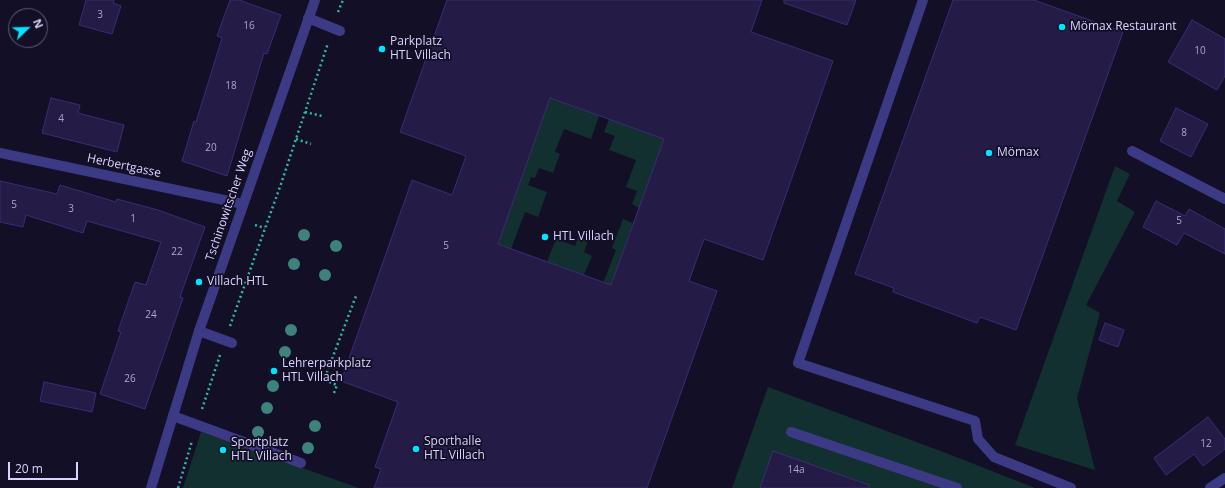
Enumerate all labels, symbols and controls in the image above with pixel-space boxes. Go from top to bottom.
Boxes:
north arrow [8,8,48,48]
house number: 3 [97,9,103,21]
text: N [30,16,47,31]
house number: 16 [243,20,255,32]
place label: Mömax Restaurant [1070,20,1177,34]
marker: Mömax Restaurant [1057,22,1067,32]
place label: Parkplatz HTL Villach [390,35,451,63]
marker: Parkplatz HTL Villach [377,44,387,54]
house number: 10 [1194,45,1206,57]
house number: 18 [225,80,237,92]
house number: 4 [58,113,64,125]
house number: 8 [1181,127,1187,139]
house number: 20 [205,142,217,154]
place label: Mömax [997,146,1039,160]
street label: Tschinowitscher Weg [203,147,255,263]
marker: Mömax [984,148,994,158]
street label: Herbertgasse [86,151,162,181]
house number: 5 [11,199,17,211]
house number: 3 [68,203,74,215]
house number: 1 [130,213,136,225]
house number: 5 [1176,215,1182,227]
place label: HTL Villach [553,230,614,244]
marker: HTL Villach [540,232,550,242]
house number: 5 [443,240,449,252]
house number: 22 [171,246,183,258]
place label: Villach HTL [207,275,268,289]
marker: Villach HTL [194,277,204,287]
house number: 24 [145,309,157,321]
place label: Lehrerparkplatz HTL Villach [282,357,371,385]
marker: Lehrerparkplatz HTL Villach [269,366,279,376]
house number: 26 [124,373,136,385]
place label: Sporthalle HTL Villach [424,435,485,463]
place label: Sportplatz HTL Villach [231,436,292,464]
house number: 12 [1200,438,1212,450]
marker: Sporthalle HTL Villach [411,444,421,454]
marker: Sportplatz HTL Villach [218,445,228,455]
scale bar [10,454,80,480]
text: 20 m [15,460,43,477]
house number: 14a [788,464,804,476]

